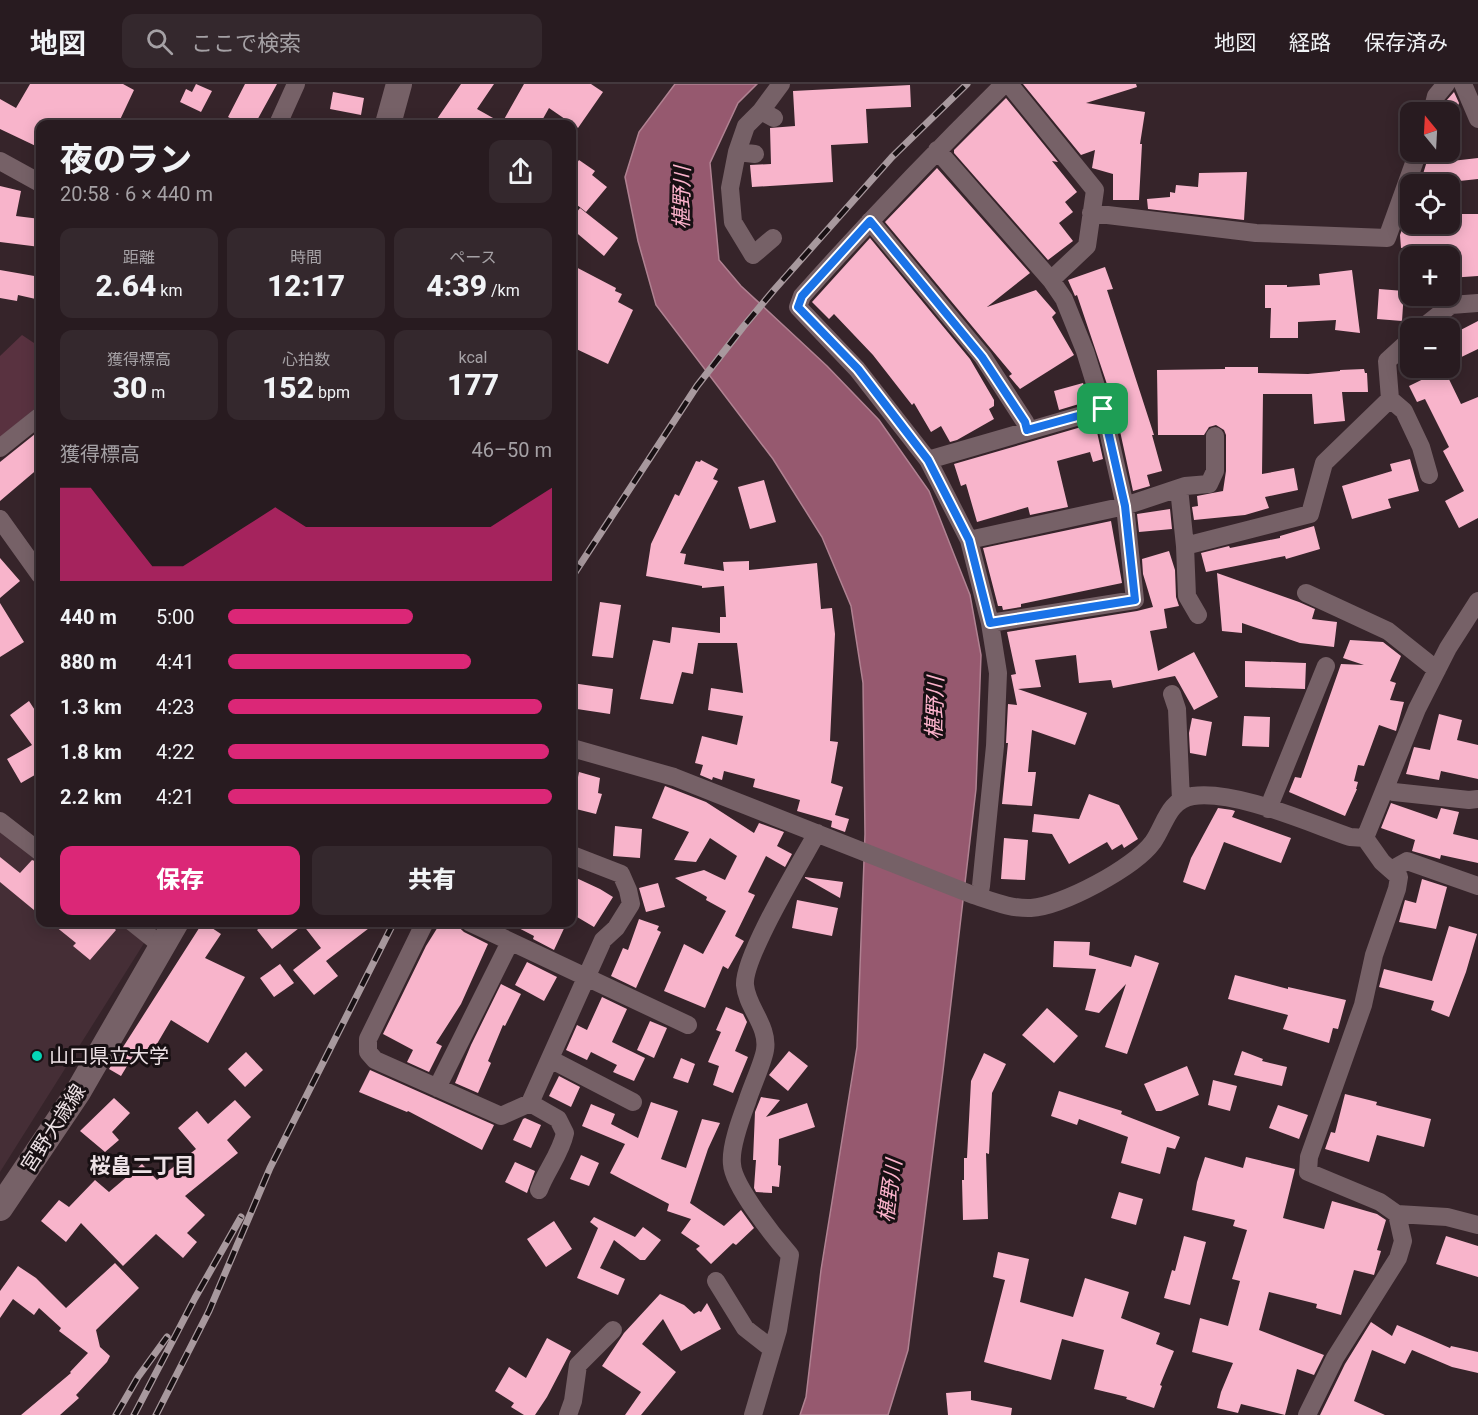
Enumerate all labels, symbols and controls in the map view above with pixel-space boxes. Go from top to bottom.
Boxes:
search box [122,14,542,68]
icon: search [143,25,176,58]
text: 地図 [30,27,86,60]
text: ここで検索 [191,31,301,56]
text: 地図 [1214,31,1256,55]
text: 経路 [1289,31,1331,55]
text: 保存済み [1364,31,1448,55]
north arrow [1400,102,1460,162]
map controls [1400,102,1460,378]
text: 夜のラン [60,140,192,179]
button: share [489,140,552,203]
water label: 椹野川 [669,164,695,230]
button: locate [1400,174,1460,234]
text: 20:58 · 6 × 440 m [60,182,213,206]
button: + [1400,246,1460,306]
text: 距離 [123,248,155,267]
text: 時間 [290,248,322,267]
text: ペース [449,248,497,267]
text: 2.64 [96,268,156,303]
text: 12:17 [267,268,345,303]
text: 4:39 [426,268,487,303]
text: km [156,281,182,300]
text: /km [487,281,520,300]
button: − [1400,318,1460,378]
text: kcal [459,348,487,367]
text: 獲得標高 [107,350,171,369]
text: 心拍数 [282,350,330,369]
text: 177 [447,367,499,402]
text: 30 [113,370,147,405]
text: 152 [262,370,314,405]
text: m [147,383,165,402]
text: bpm [314,383,350,402]
pin [1077,383,1128,434]
icon: arrive [1086,392,1119,425]
text: 46–50 m [471,438,552,462]
text: 獲得標高 [60,442,140,466]
text: 440 m [60,605,117,629]
text: 5:00 [156,605,195,629]
text: 880 m [60,650,117,674]
text: 4:41 [156,650,195,674]
water label: 椹野川 [922,674,948,740]
text: 1.3 km [60,695,122,719]
text: 4:23 [156,695,195,719]
text: 1.8 km [60,740,122,764]
text: 4:22 [156,740,195,764]
text: 2.2 km [60,785,122,809]
text: 4:21 [156,785,195,809]
button: 保存 [60,846,300,915]
button: 共有 [312,846,552,915]
place label: 山口県立大学 [49,1044,169,1068]
marker: 山口県立大学 [30,1049,44,1063]
street label: 宮野大歳線 [16,1080,90,1176]
district label: 桜畠二丁目 [90,1154,195,1178]
water label: 椹野川 [874,1156,907,1224]

